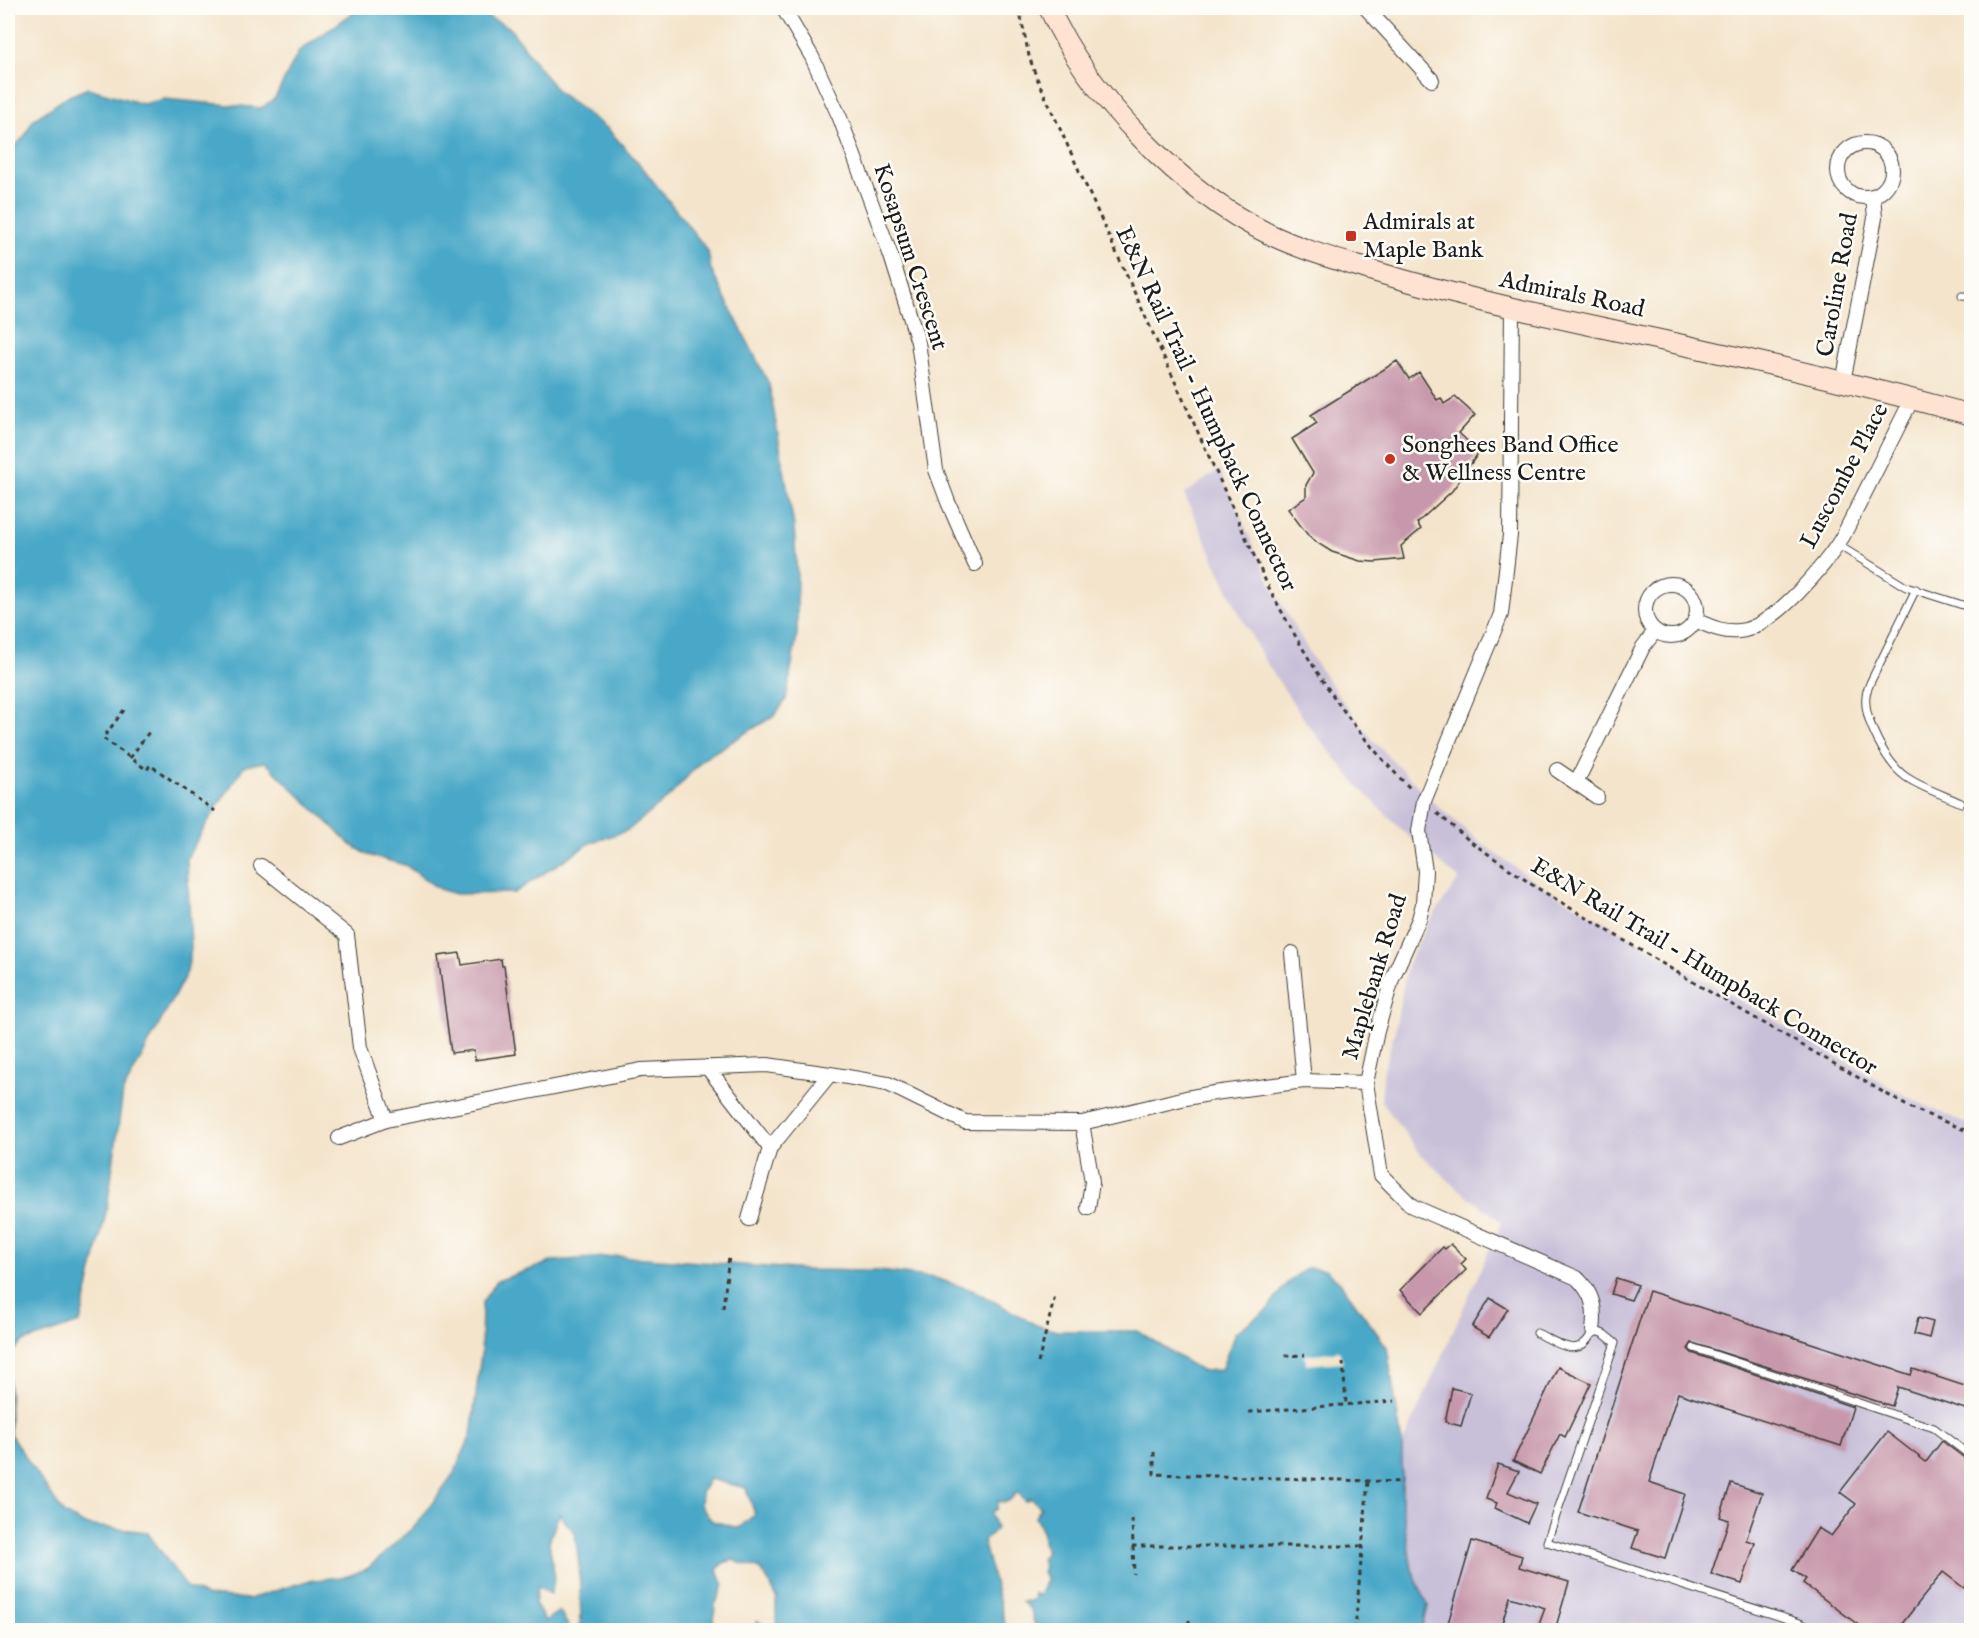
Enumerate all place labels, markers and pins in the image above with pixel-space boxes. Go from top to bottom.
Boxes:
place label: Admirals at Maple Bank [1362,207,1484,266]
marker: Admirals at Maple Bank [1344,229,1358,243]
place label: Songhees Band Office & Wellness Centre [1402,430,1618,489]
marker: Songhees Band Office & Wellness Centre [1383,452,1397,466]

